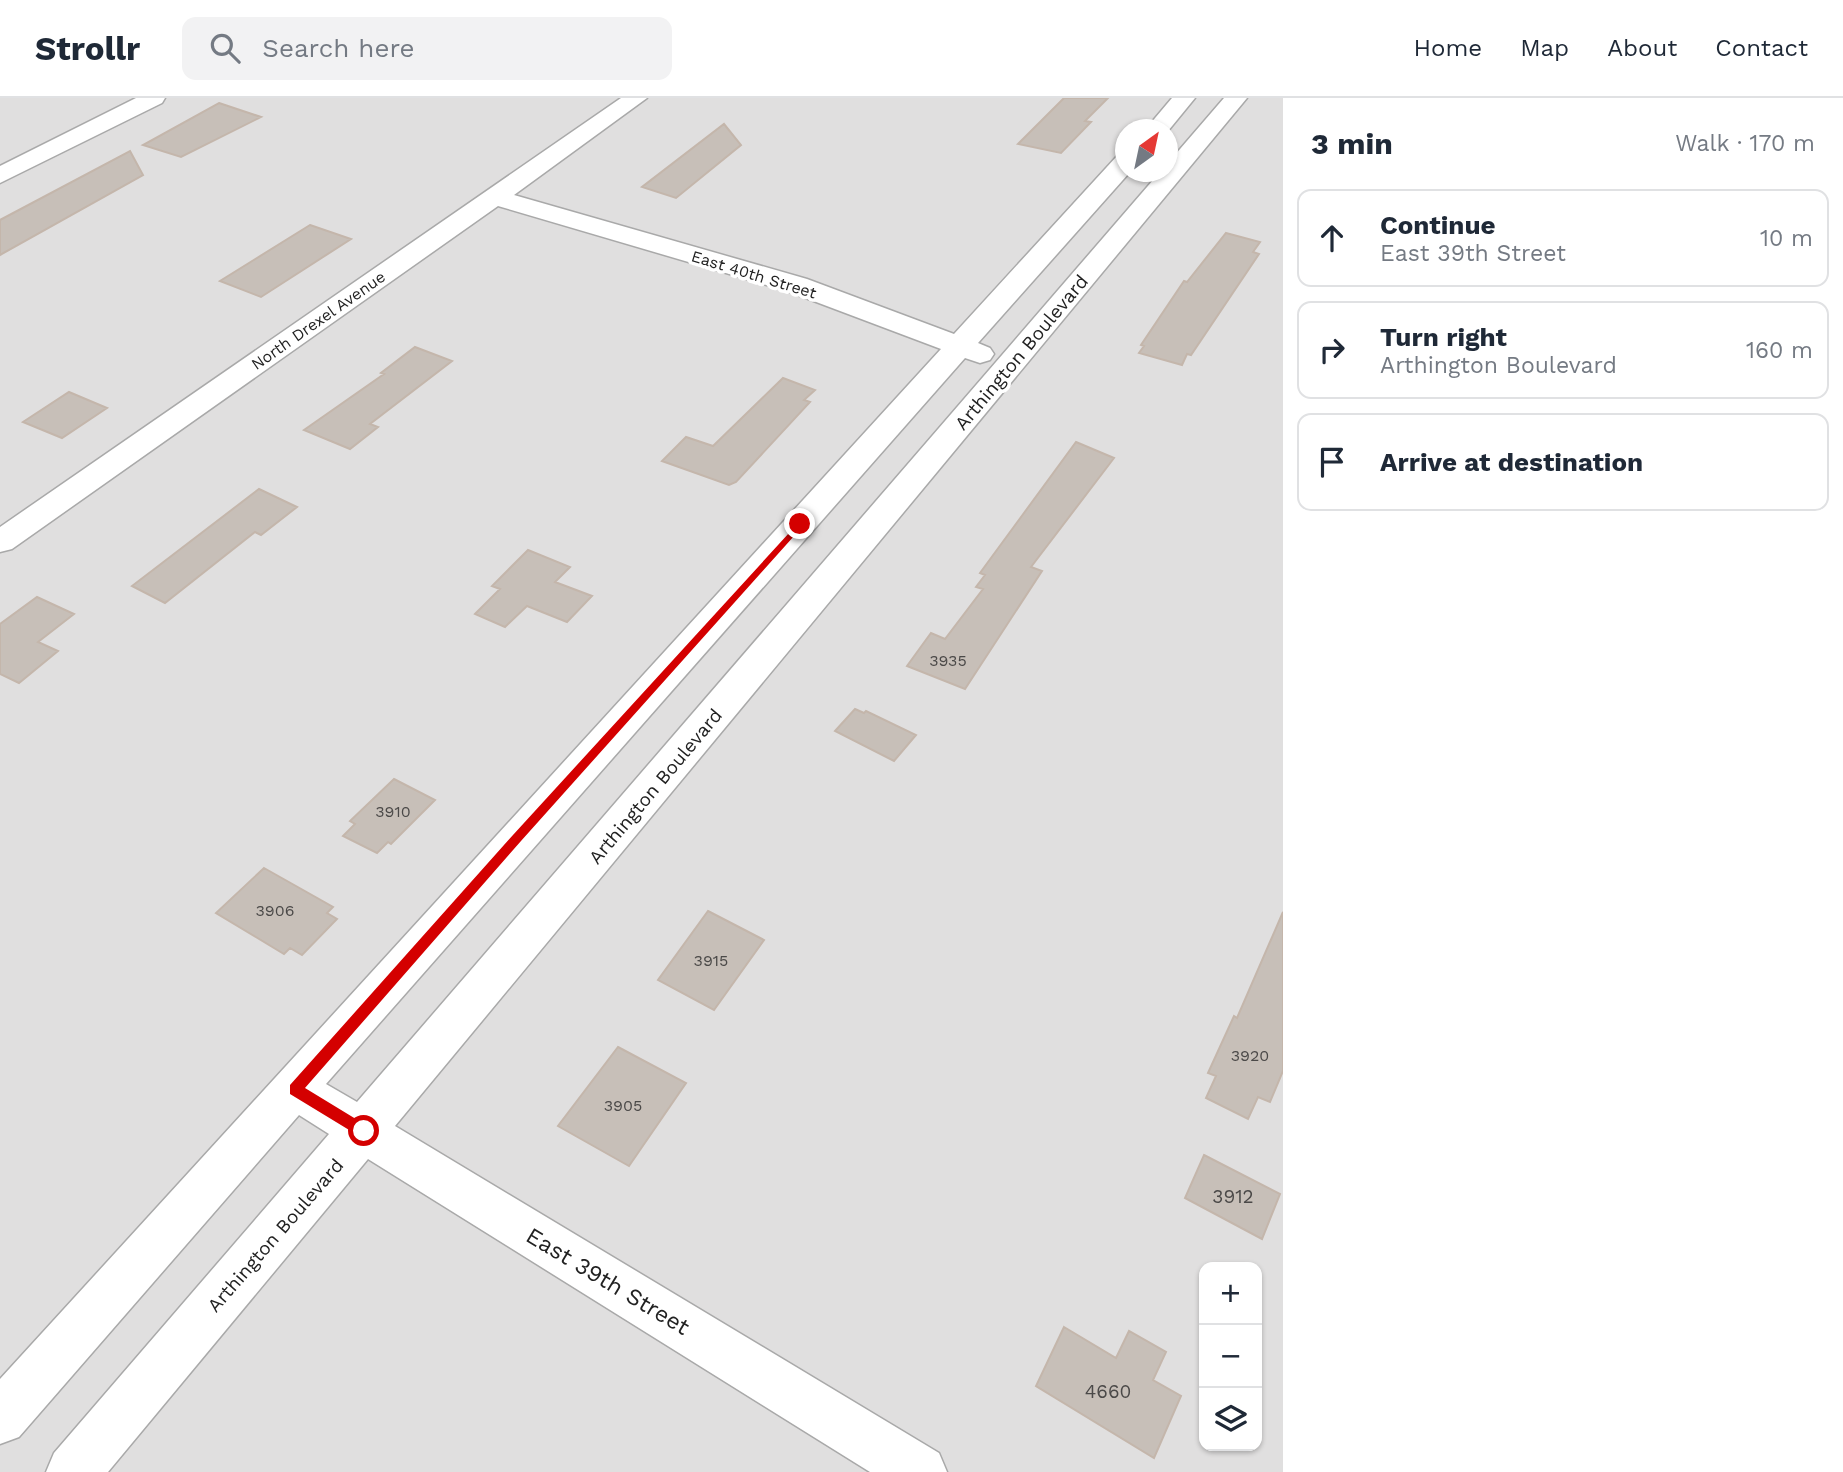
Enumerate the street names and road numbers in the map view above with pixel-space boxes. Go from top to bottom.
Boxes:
street label: East 40th Street [689,246,819,303]
street label: North Drexel Avenue [248,267,389,374]
street label: Arthington Boulevard [950,270,1093,435]
street label: Arthington Boulevard [584,704,727,869]
street label: Arthington Boulevard [202,1154,348,1317]
street label: East 39th Street [521,1222,695,1341]

